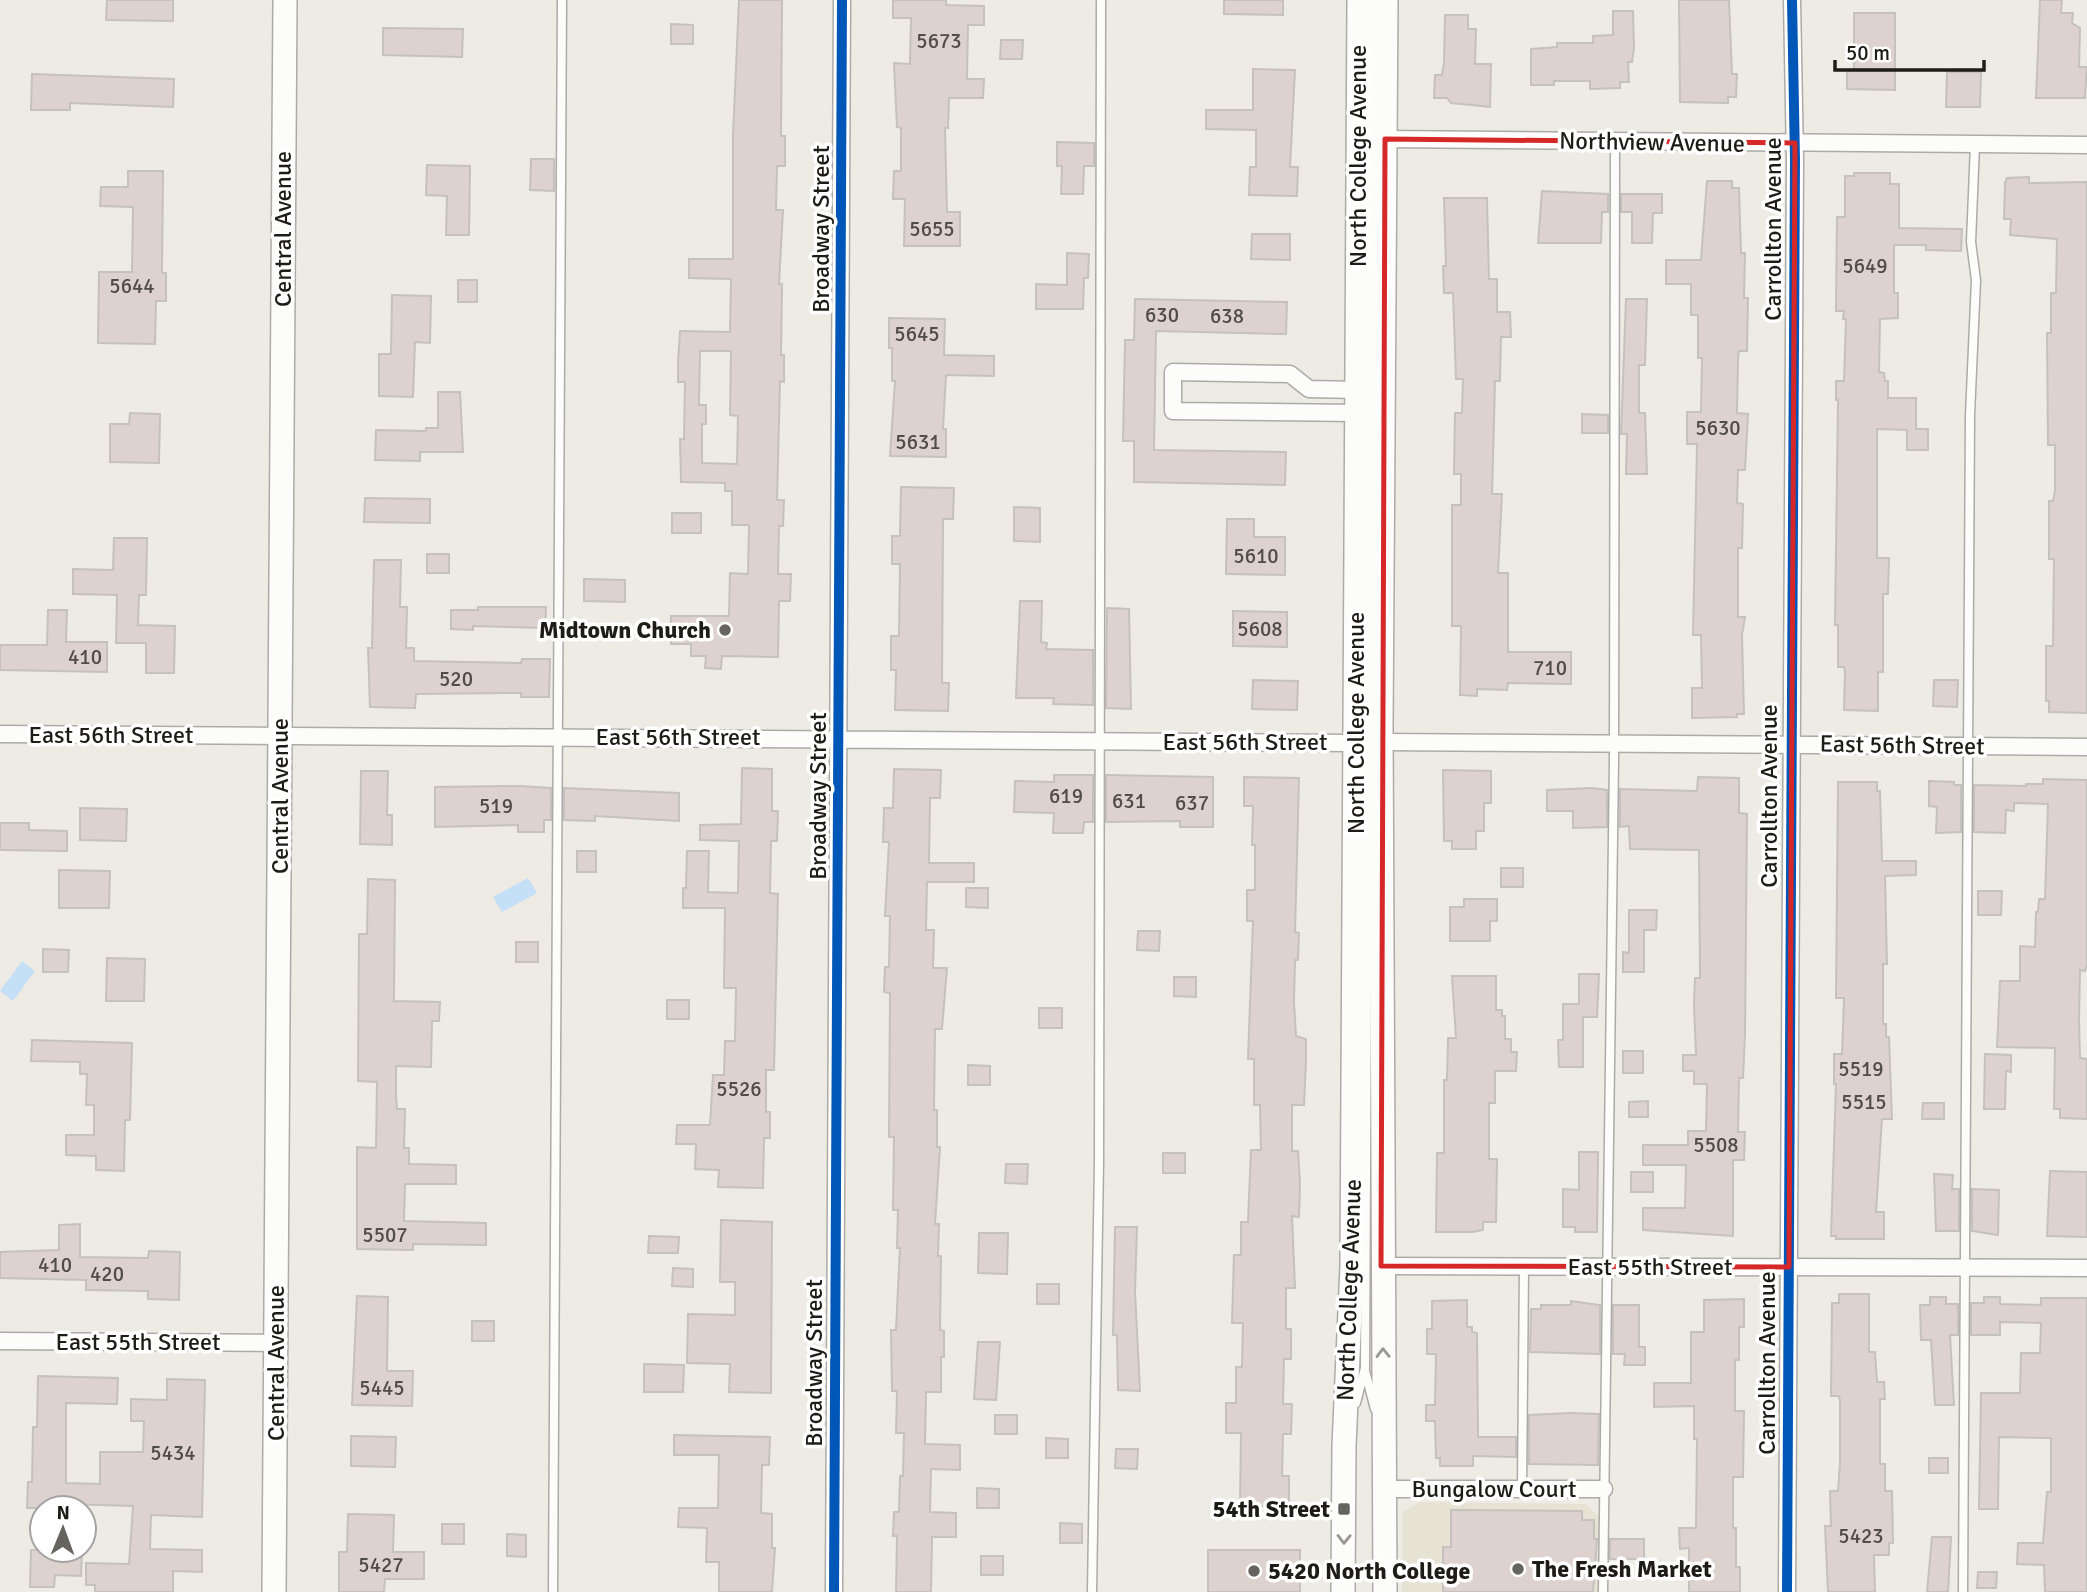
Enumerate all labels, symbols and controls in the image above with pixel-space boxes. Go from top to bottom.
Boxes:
house number: 5673 [916,28,962,54]
scale bar [1835,28,1984,72]
text: 50 m [1846,40,1890,66]
street label: North College Avenue [1343,45,1373,267]
street label: Northview Avenue [1559,125,1745,159]
street label: Carrollton Avenue [1758,137,1788,321]
street label: Broadway Street [806,145,836,313]
street label: Central Avenue [268,151,298,307]
house number: 5655 [909,216,955,242]
house number: 5649 [1842,253,1888,279]
house number: 5644 [109,273,155,299]
house number: 630 [1145,302,1179,328]
house number: 638 [1210,303,1244,329]
house number: 5645 [894,321,940,347]
house number: 5630 [1695,415,1741,441]
house number: 5631 [895,429,941,455]
house number: 5610 [1233,543,1279,569]
street label: North College Avenue [1341,612,1371,834]
place label: Midtown Church [539,615,711,645]
house number: 5608 [1237,616,1283,642]
marker: Midtown Church [717,622,733,638]
house number: 410 [68,644,102,670]
house number: 710 [1533,655,1567,681]
house number: 520 [439,666,473,692]
street label: Carrollton Avenue [1754,704,1784,888]
street label: Broadway Street [803,712,833,880]
street label: Central Avenue [265,718,295,874]
street label: East 56th Street [29,720,193,750]
street label: East 56th Street [596,722,760,752]
street label: East 56th Street [1163,727,1327,757]
street label: East 56th Street [1819,729,1985,761]
house number: 619 [1049,783,1083,809]
house number: 631 [1112,788,1146,814]
house number: 637 [1175,790,1209,816]
house number: 519 [479,793,513,819]
house number: 5519 [1838,1056,1884,1082]
house number: 5526 [716,1076,762,1102]
house number: 5515 [1841,1089,1887,1115]
house number: 5508 [1693,1132,1739,1158]
street label: North College Avenue [1330,1178,1368,1402]
house number: 5507 [362,1222,408,1248]
house number: 410 [38,1252,72,1278]
street label: East 55th Street [1568,1252,1732,1282]
house number: 420 [90,1261,124,1287]
street label: Carrollton Avenue [1752,1271,1782,1455]
street label: Broadway Street [799,1279,829,1447]
street label: Central Avenue [261,1285,291,1441]
street label: East 55th Street [56,1327,220,1357]
one-way arrow [1375,1348,1391,1358]
house number: 5445 [359,1375,405,1401]
house number: 5434 [150,1440,196,1466]
street label: Bungalow Court [1412,1474,1576,1504]
north arrow [28,1494,98,1564]
place label: 54th Street [1212,1494,1330,1524]
text: N [56,1501,70,1525]
marker: 54th Street [1336,1501,1352,1517]
house number: 5423 [1838,1523,1884,1549]
one-way arrow [1336,1534,1352,1545]
house number: 5427 [358,1552,404,1578]
place label: The Fresh Market [1532,1554,1712,1584]
place label: 5420 North College [1268,1556,1470,1586]
marker: The Fresh Market [1510,1561,1526,1577]
marker: 5420 North College [1246,1563,1262,1579]

